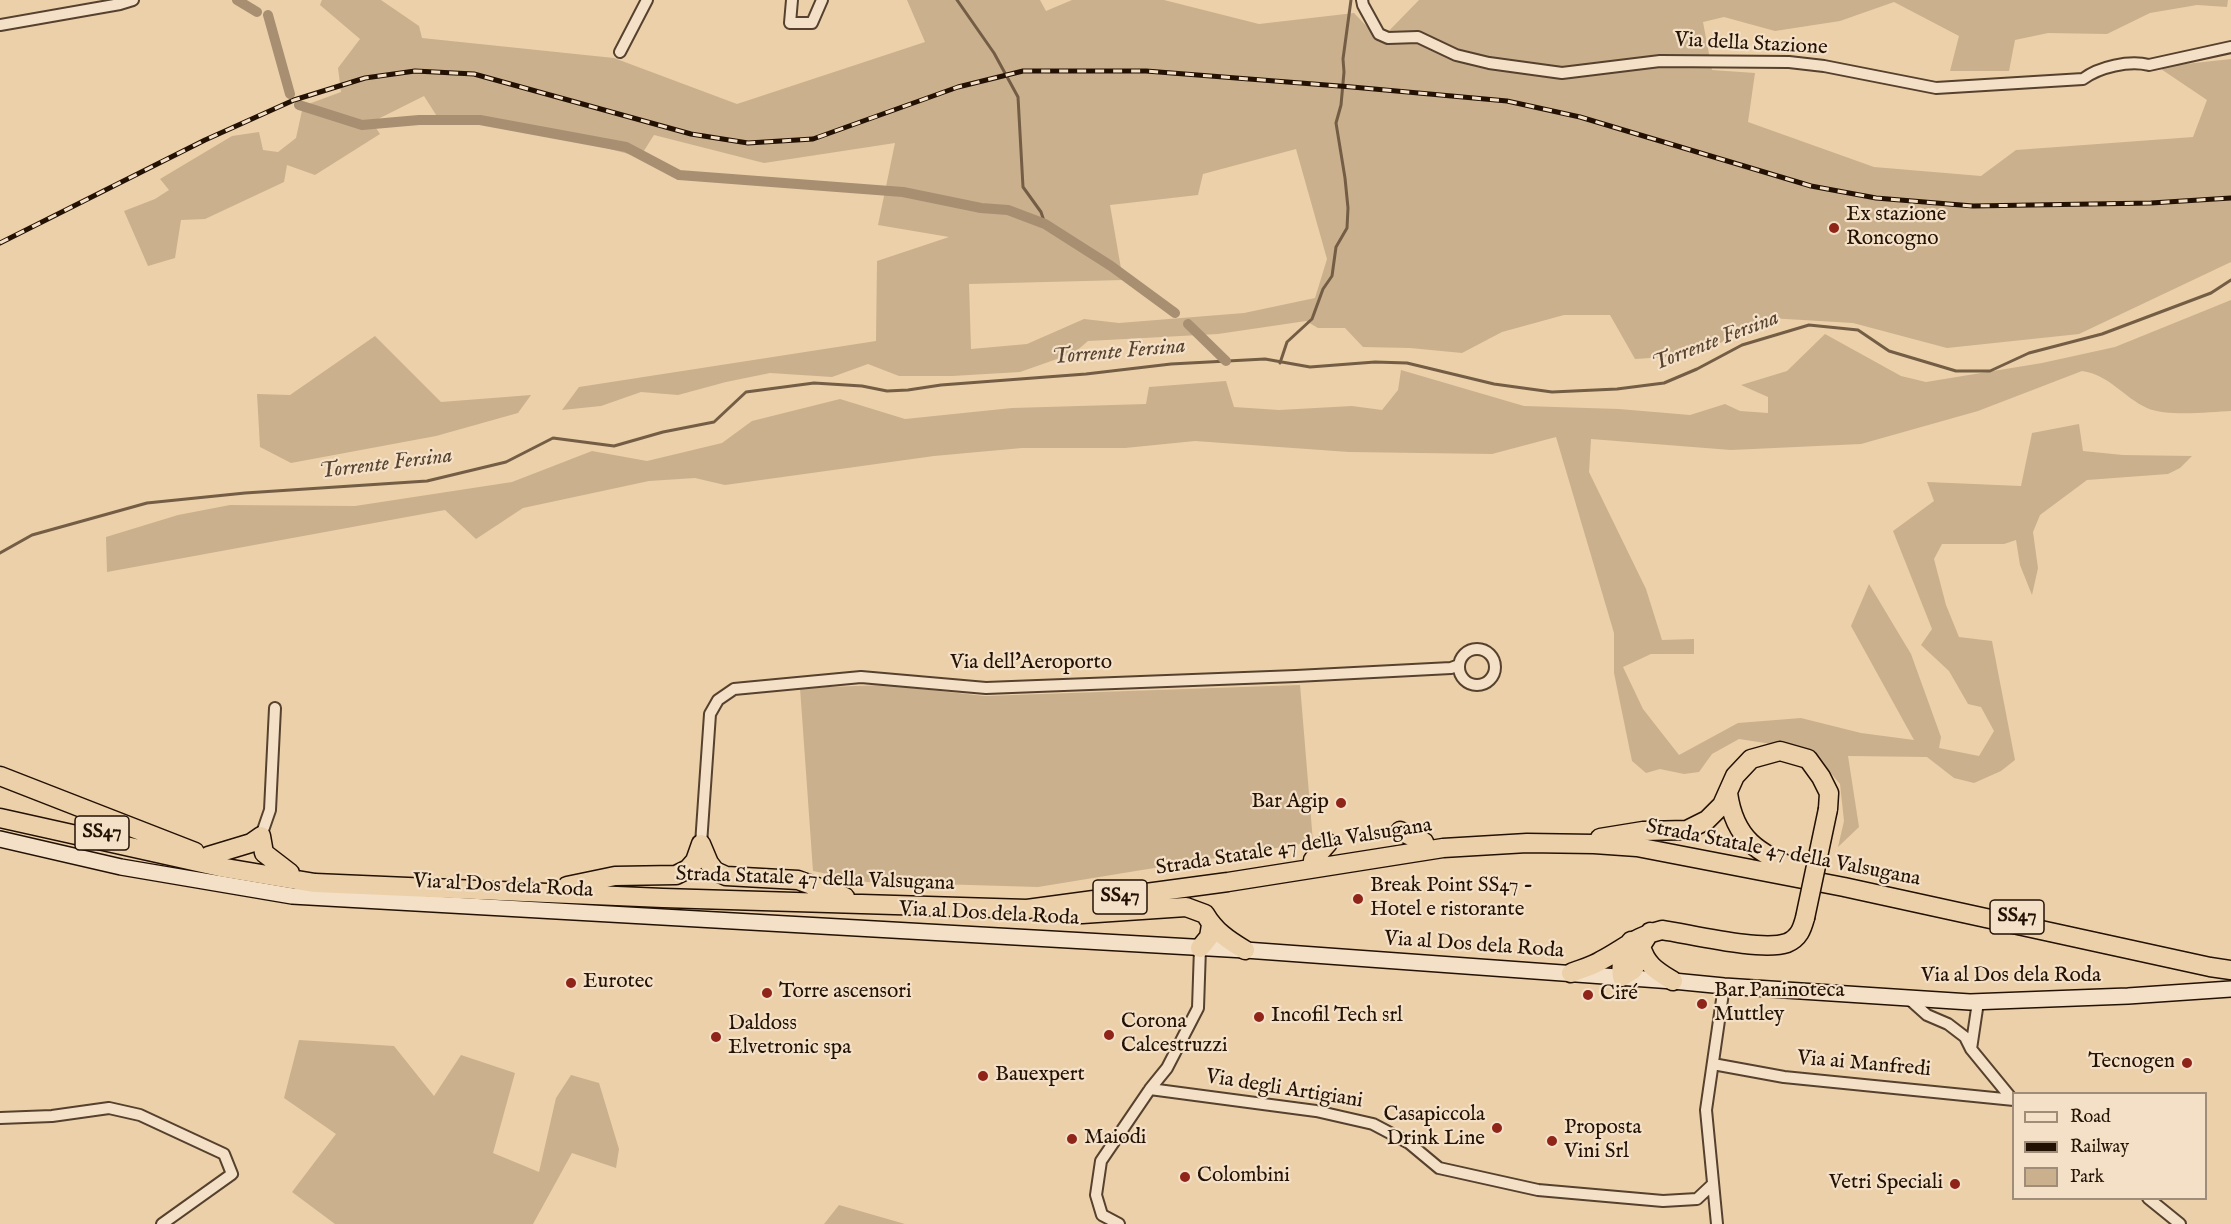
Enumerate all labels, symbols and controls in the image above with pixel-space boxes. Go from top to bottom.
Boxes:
street label: Via della Stazione [1674,28,1828,62]
place label: Ex stazione Roncogno [1846,203,1946,253]
marker: Ex stazione Roncogno [1827,221,1841,235]
water label: Torrente Fersina [1649,306,1783,378]
water label: Torrente Fersina [1051,334,1187,372]
water label: Torrente Fersina [318,444,454,486]
street label: Via dell'Aeroporto [950,651,1112,677]
place label: Bar Agip [1251,790,1329,816]
marker: Bar Agip [1334,796,1348,810]
street label: Strada Statale 47 della Valsugana [1154,814,1434,882]
street label: Strada Statale 47 della Valsugana [1644,815,1922,893]
road number: SS47 [75,816,129,850]
street label: Strada Statale 47 della Valsugana [675,863,955,897]
street label: Via al Dos dela Roda [412,870,594,904]
place label: Break Point SS47 - Hotel e ristorante [1370,874,1533,924]
road number: SS47 [1093,880,1147,914]
marker: Break Point SS47 - Hotel e ristorante [1351,892,1365,906]
street label: Via al Dos dela Roda [898,898,1080,932]
road number: SS47 [1990,900,2044,934]
street label: Via al Dos dela Roda [1383,927,1565,965]
street label: Via al Dos dela Roda [1921,964,2101,990]
place label: Eurotec [583,970,653,996]
marker: Eurotec [564,976,578,990]
place label: Bar Paninoteca Muttley [1714,979,1845,1029]
place label: Torre ascensori [779,980,912,1006]
place label: Ciré [1600,982,1638,1008]
marker: Torre ascensori [760,986,774,1000]
marker: Ciré [1581,988,1595,1002]
marker: Bar Paninoteca Muttley [1695,997,1709,1011]
place label: Incofil Tech srl [1271,1004,1403,1030]
place label: Corona Calcestruzzi [1121,1010,1228,1060]
marker: Incofil Tech srl [1252,1010,1266,1024]
place label: Daldoss Elvetronic spa [728,1012,851,1062]
marker: Corona Calcestruzzi [1102,1028,1116,1042]
marker: Daldoss Elvetronic spa [709,1030,723,1044]
street label: Via ai Manfredi [1796,1047,1932,1083]
place label: Tecnogen [2088,1050,2175,1076]
marker: Tecnogen [2180,1056,2194,1070]
place label: Bauexpert [995,1063,1085,1089]
street label: Via degli Artigiani [1204,1065,1364,1115]
marker: Bauexpert [976,1069,990,1083]
legend [2012,1092,2207,1200]
place label: Casapiccola Drink Line [1384,1103,1485,1153]
text: Road [2070,1106,2111,1129]
place label: Proposta Vini Srl [1564,1116,1642,1166]
marker: Casapiccola Drink Line [1490,1121,1504,1135]
place label: Maiodi [1084,1126,1146,1152]
marker: Maiodi [1065,1132,1079,1146]
marker: Proposta Vini Srl [1545,1134,1559,1148]
text: Railway [2070,1136,2129,1159]
place label: Colombini [1197,1164,1290,1190]
text: Park [2070,1166,2104,1189]
marker: Colombini [1178,1170,1192,1184]
place label: Vetri Speciali [1829,1171,1943,1197]
marker: Vetri Speciali [1948,1177,1962,1191]

